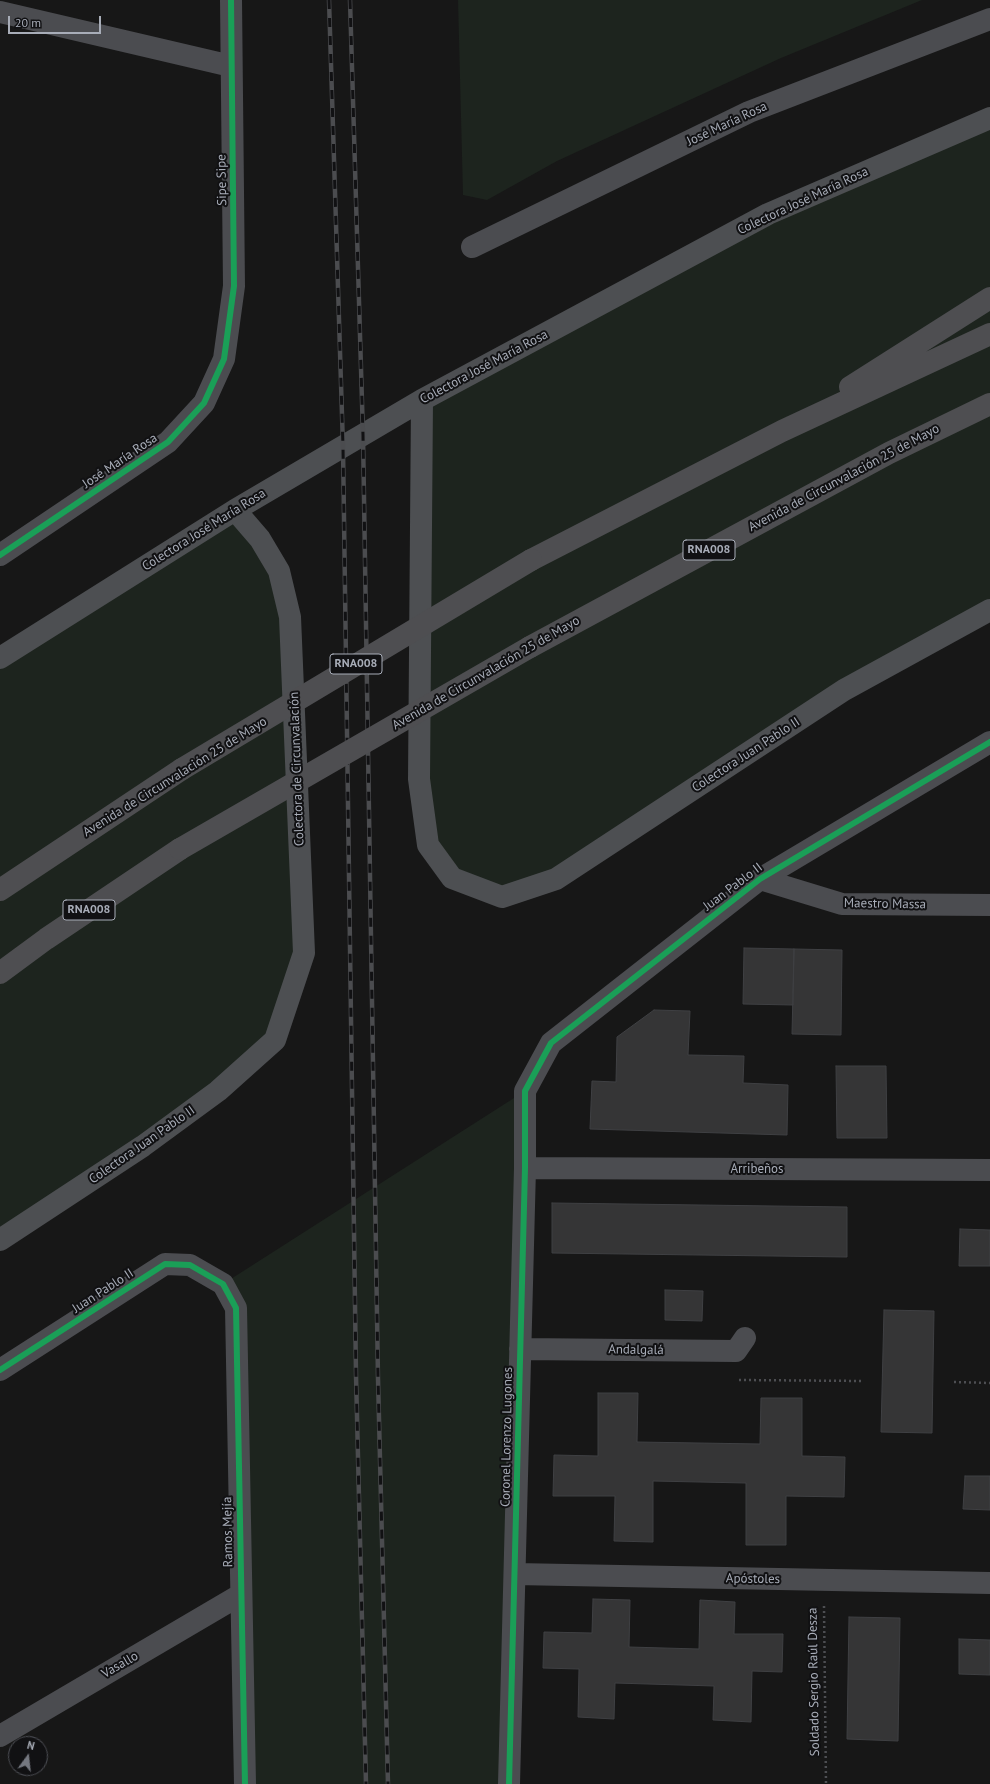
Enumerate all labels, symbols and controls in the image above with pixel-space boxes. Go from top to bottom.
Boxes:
scale bar [10,8,103,34]
text: 20 m [15,15,41,30]
street label: José María Rosa [684,99,770,149]
street label: Sipe Sipe [214,154,230,206]
street label: Colectora José María Rosa [735,164,871,238]
street label: Colectora José María Rosa [417,327,551,407]
street label: Avenida de Circunvalación 25 de Mayo [746,421,942,535]
street label: José María Rosa [80,430,160,492]
street label: Colectora José María Rosa [139,486,269,574]
road number: RNA008 [683,540,735,560]
street label: Avenida de Circunvalación 25 de Mayo [389,613,583,733]
road number: RNA008 [330,654,382,674]
street label: Colectora de Circunvalación [287,692,307,846]
street label: Avenida de Circunvalación 25 de Mayo [80,714,270,840]
street label: Colectora Juan Pablo II [689,714,803,796]
street label: Juan Pablo II [700,860,766,914]
street label: Maestro Massa [844,895,926,913]
road number: RNA008 [63,900,115,920]
street label: Colectora Juan Pablo II [86,1103,198,1187]
street label: Arribeños [730,1161,784,1177]
street label: Juan Pablo II [69,1265,137,1317]
street label: Andalgalá [608,1342,664,1358]
street label: Coronel Lorenzo Lugones [498,1367,516,1507]
street label: Ramos Mejía [220,1496,236,1568]
street label: Apóstoles [726,1571,780,1587]
street label: Soldado Sergio Raúl Desza [805,1608,823,1756]
street label: Vasallo [99,1648,141,1682]
north arrow [8,1736,48,1776]
text: N [26,1738,36,1753]

